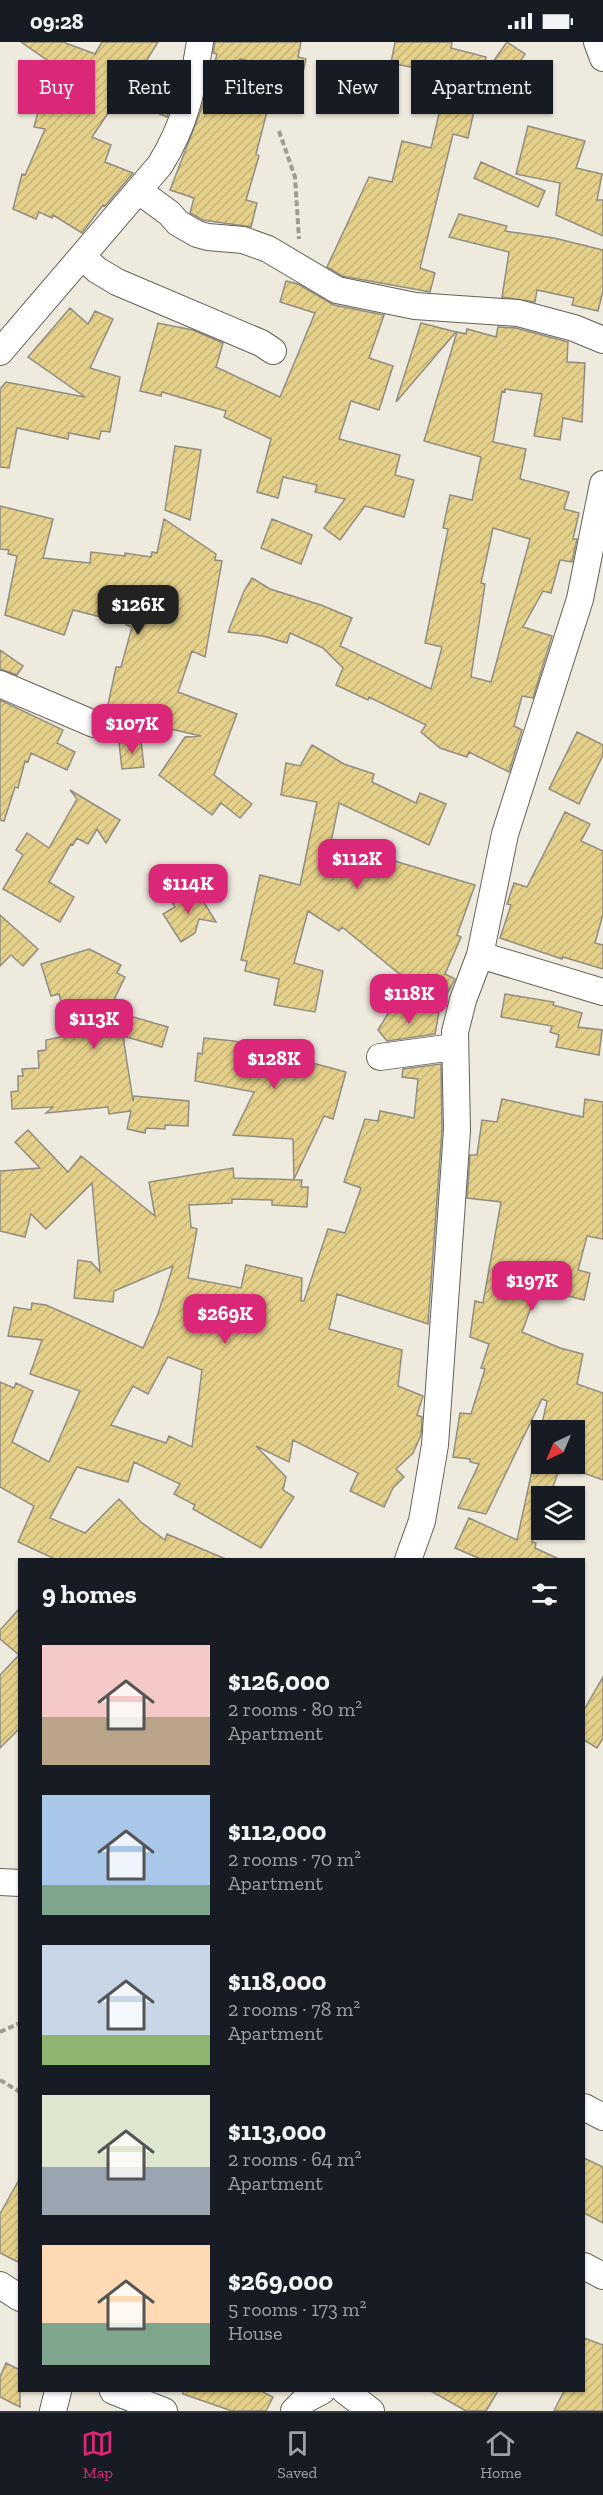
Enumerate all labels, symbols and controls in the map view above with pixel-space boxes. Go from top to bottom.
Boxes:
text: 09:28 [30,8,84,35]
chip: Buy [18,60,95,114]
chip: Rent [107,60,191,114]
chip: Filters [203,60,304,114]
chip: New [316,60,399,114]
chip: Apartment [411,60,553,114]
pin: $126K [96,585,180,636]
text: $126K [112,592,164,616]
pin: $107K [90,704,174,755]
text: $107K [106,711,158,735]
pin: $112K [315,839,399,890]
text: $112K [332,846,382,870]
pin: $114K [146,864,230,915]
text: $114K [163,871,213,895]
pin: $118K [367,974,451,1025]
text: $118K [384,981,434,1005]
pin: $113K [52,999,136,1050]
text: $113K [69,1006,119,1030]
pin: $128K [232,1039,316,1090]
text: $128K [248,1046,300,1070]
pin: $197K [490,1261,574,1312]
text: $197K [506,1268,558,1292]
pin: $269K [183,1294,267,1345]
text: $269K [197,1301,253,1325]
north arrow [531,1420,585,1474]
map controls [531,1420,585,1540]
button: layers [531,1486,585,1540]
text: 9 homes [42,1578,137,1610]
icon: filters [528,1578,561,1611]
text: $126,000 [228,1665,330,1697]
icon: home [90,1669,162,1741]
text: 2 rooms · 80 m² [228,1697,362,1721]
text: Apartment [228,1721,323,1745]
text: $112,000 [228,1815,326,1847]
icon: home [90,1819,162,1891]
text: 2 rooms · 70 m² [228,1847,361,1871]
text: Apartment [228,1871,323,1895]
text: $118,000 [228,1965,327,1997]
icon: home [90,1969,162,2041]
text: 2 rooms · 78 m² [228,1997,360,2021]
text: Apartment [228,2021,323,2045]
text: $113,000 [228,2115,326,2147]
icon: home [90,2119,162,2191]
text: 2 rooms · 64 m² [228,2147,361,2171]
text: Apartment [228,2171,323,2195]
text: $269,000 [228,2265,333,2297]
icon: home [90,2269,162,2341]
text: 5 rooms · 173 m² [228,2297,366,2321]
text: House [228,2321,282,2345]
tab: Map [81,2427,114,2482]
tab: Saved [277,2427,317,2482]
tab: Home [480,2427,522,2482]

